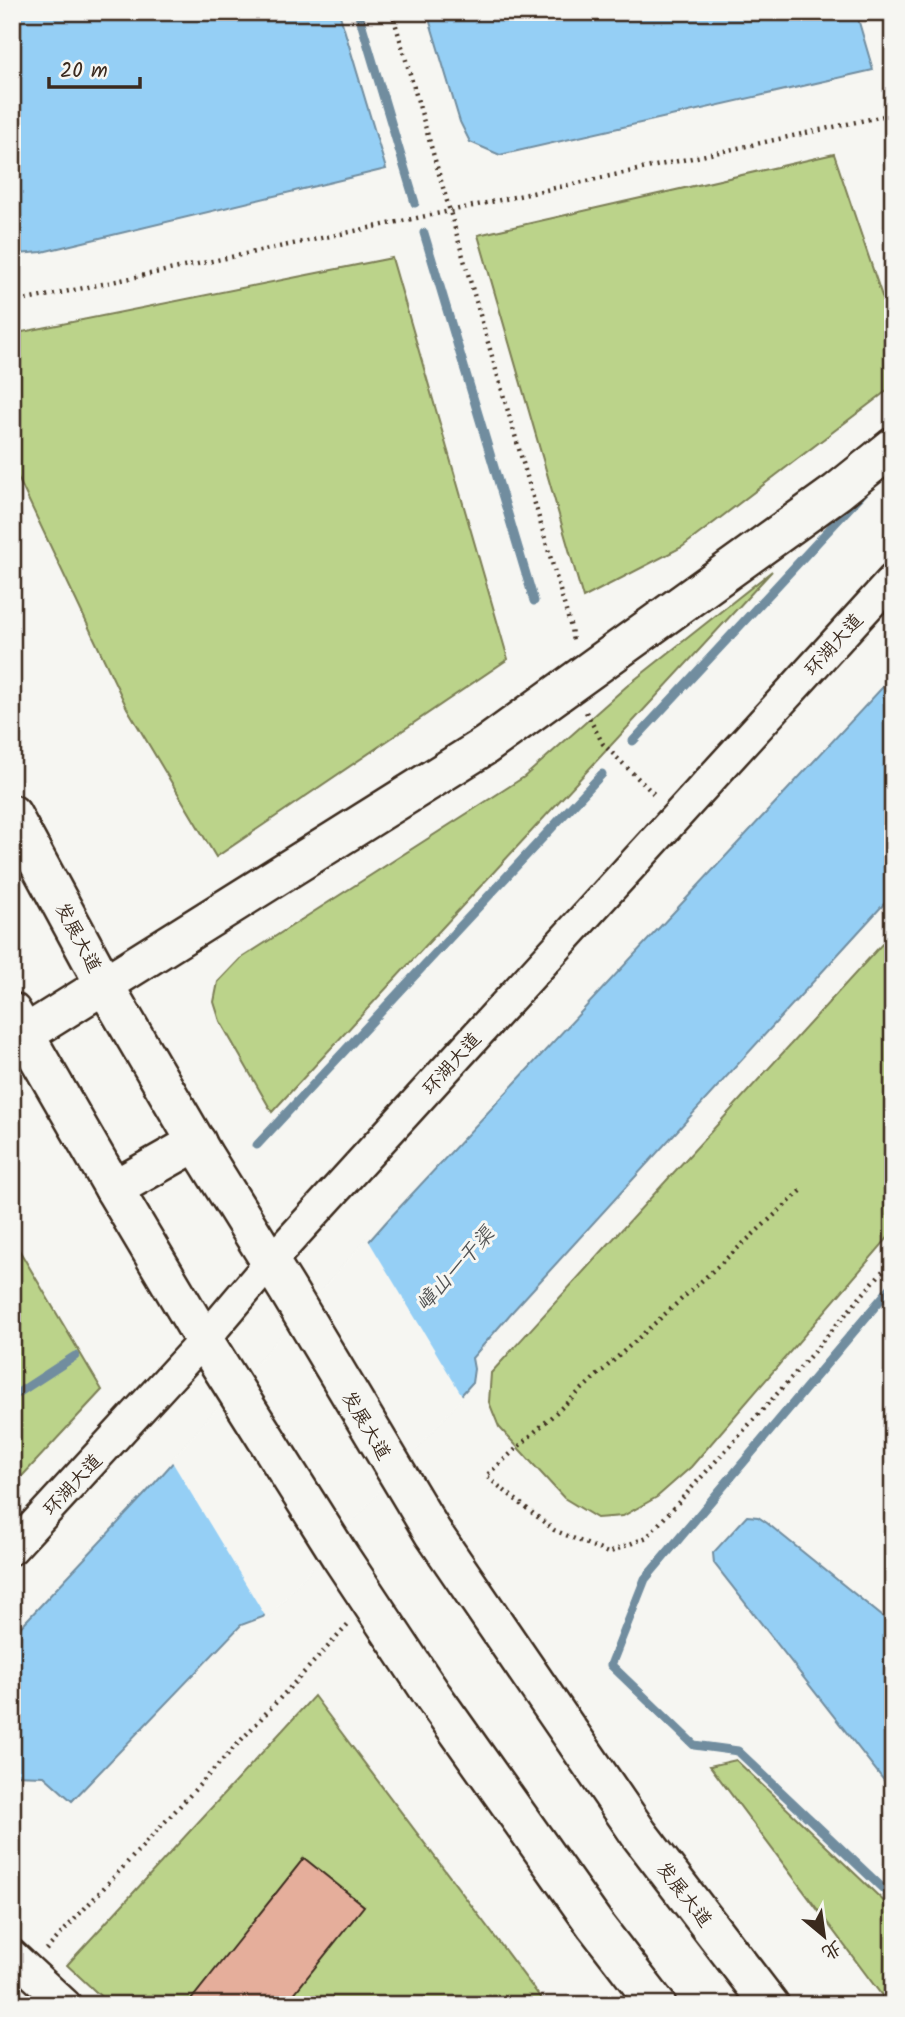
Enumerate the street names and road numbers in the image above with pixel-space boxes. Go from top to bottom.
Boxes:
street label: 环湖大道 [798,607,871,684]
street label: 发展大道 [46,897,108,979]
street label: 环湖大道 [416,1026,489,1103]
street label: 发展大道 [333,1386,398,1466]
street label: 环湖大道 [37,1447,110,1523]
street label: 发展大道 [648,1856,719,1934]

